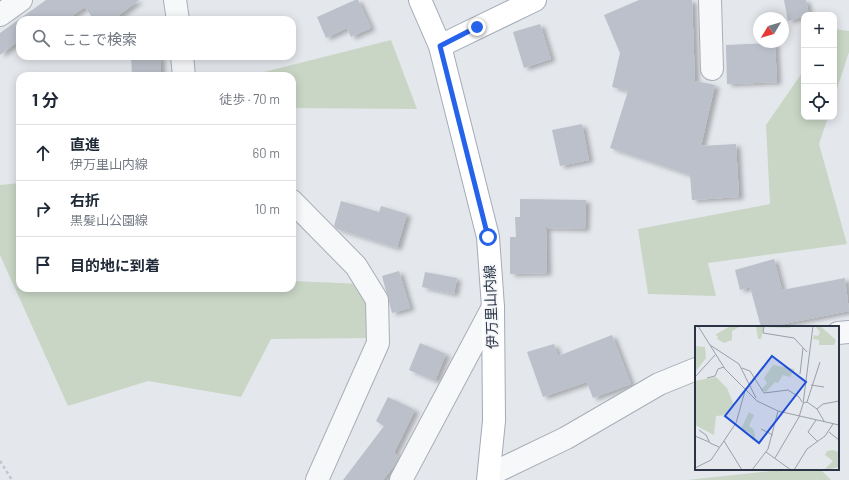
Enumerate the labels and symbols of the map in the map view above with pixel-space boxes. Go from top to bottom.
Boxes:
north arrow [753,12,789,48]
route end [468,18,486,36]
route start [479,228,497,246]
street label: 伊万里山内線 [481,265,500,349]
inset map [695,326,839,470]

